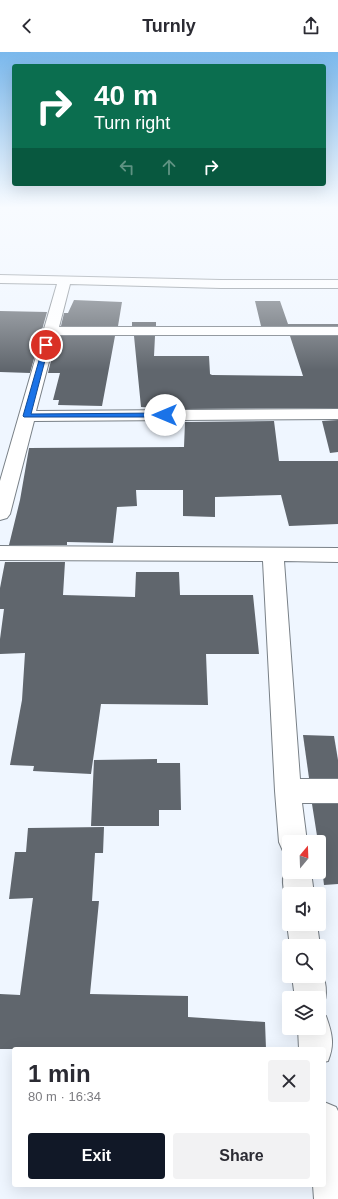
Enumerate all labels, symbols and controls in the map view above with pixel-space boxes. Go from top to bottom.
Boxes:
icon: back [16,15,38,37]
icon: share [300,15,322,37]
text: Turnly [142,16,196,36]
icon: right [28,80,80,132]
text: 40 m [94,80,158,111]
text: Turn right [94,113,170,133]
icon: left [116,156,138,178]
icon: ahead [158,156,180,178]
icon: right [200,156,222,178]
pin [29,328,63,362]
icon: arrive [35,334,57,356]
position arrow [144,394,186,436]
north arrow [282,835,326,879]
map controls [282,835,326,1035]
button: sound [282,887,326,931]
button: search [282,939,326,983]
button: layers [282,991,326,1035]
text: 1 min [28,1060,91,1087]
button: close [268,1060,310,1102]
text: 80 m · 16:34 [28,1089,101,1104]
button: Exit [28,1133,165,1179]
button: Share [173,1133,310,1179]

